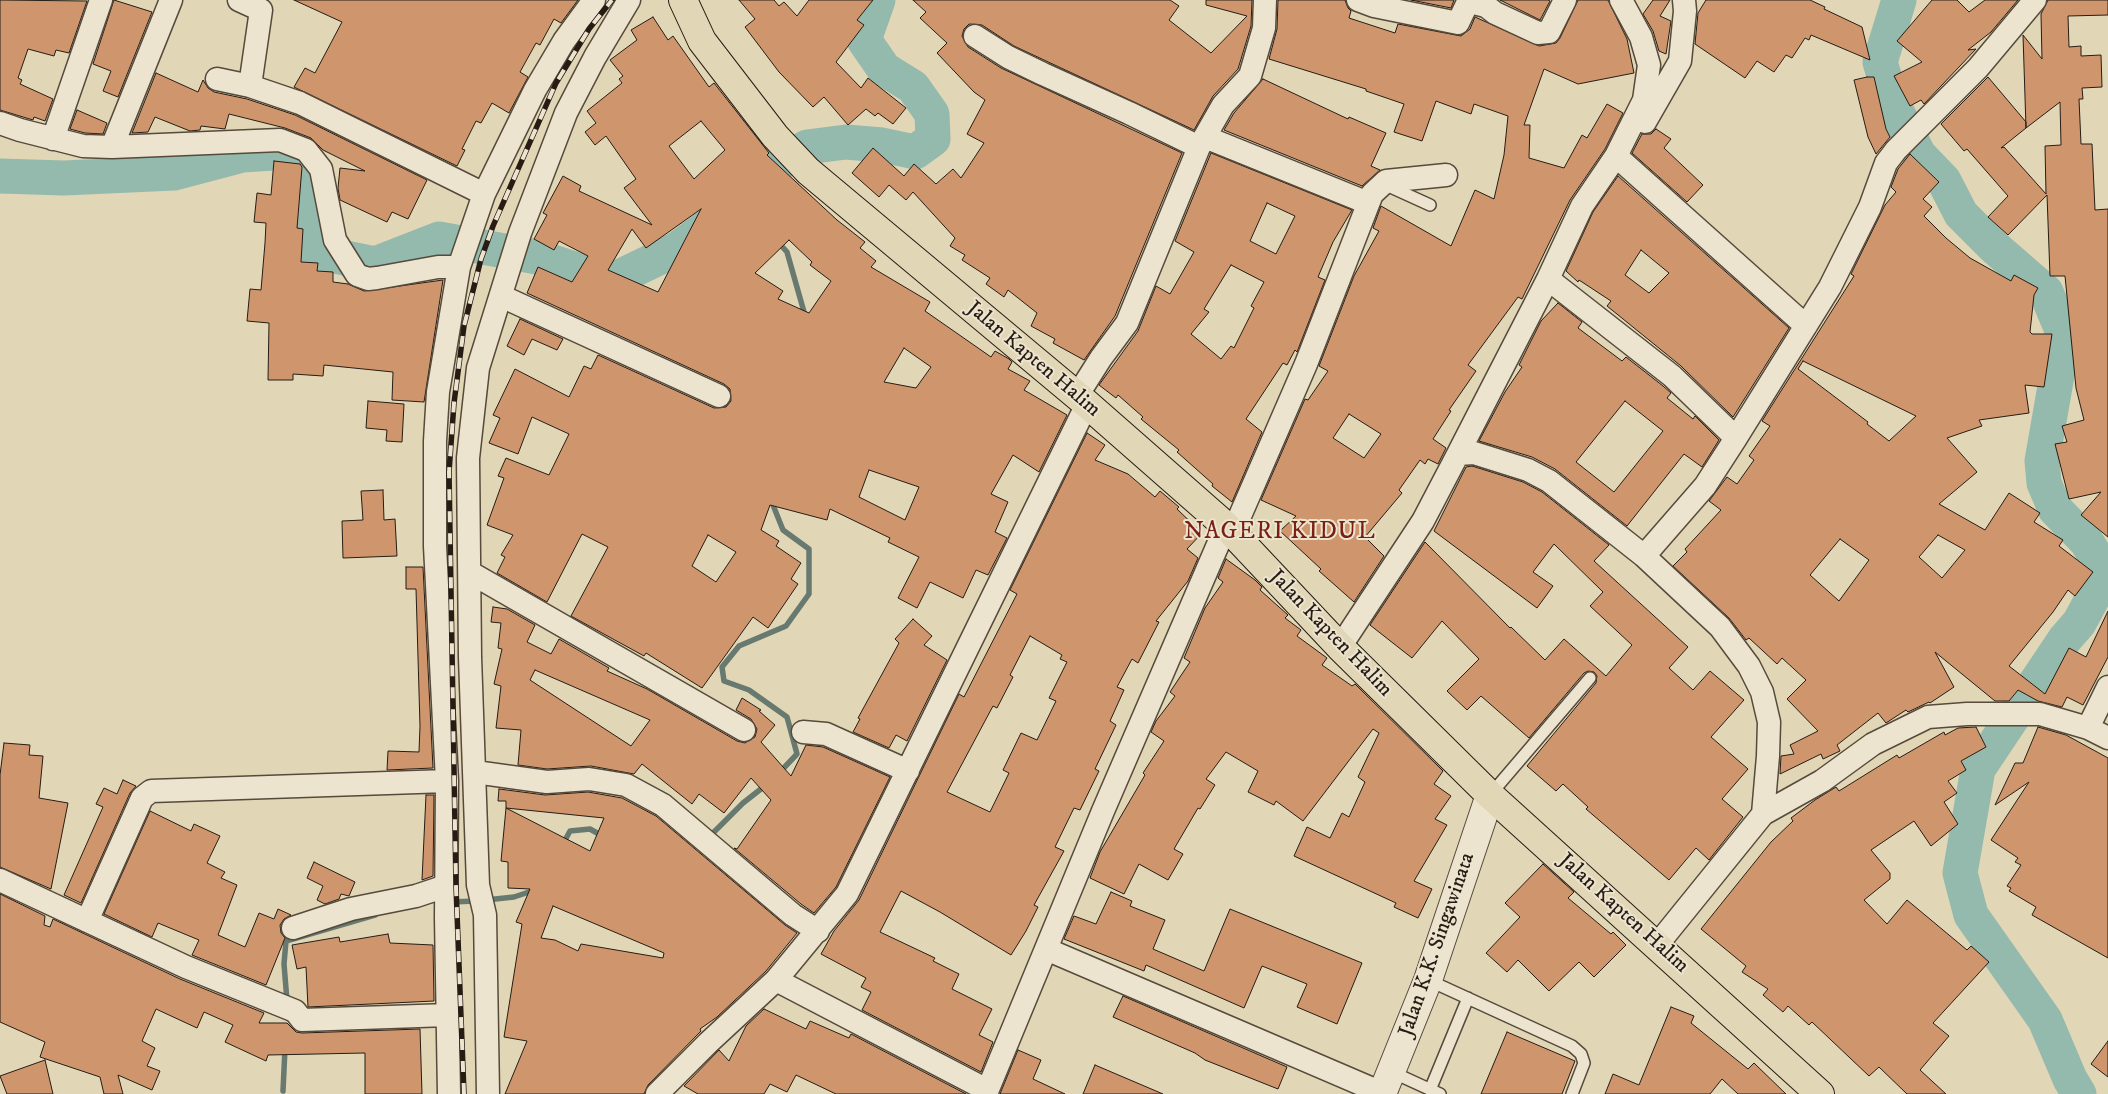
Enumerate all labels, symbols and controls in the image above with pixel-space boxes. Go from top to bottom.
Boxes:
street label: Jalan Kapten Halim [961,297,1105,423]
district label: NAGERI KIDUL [1183,519,1377,547]
street label: Jalan Kapten Halim [1263,565,1397,703]
street label: Jalan Kapten Halim [1553,849,1693,979]
street label: Jalan K.K. Singawinata [1395,850,1481,1040]

